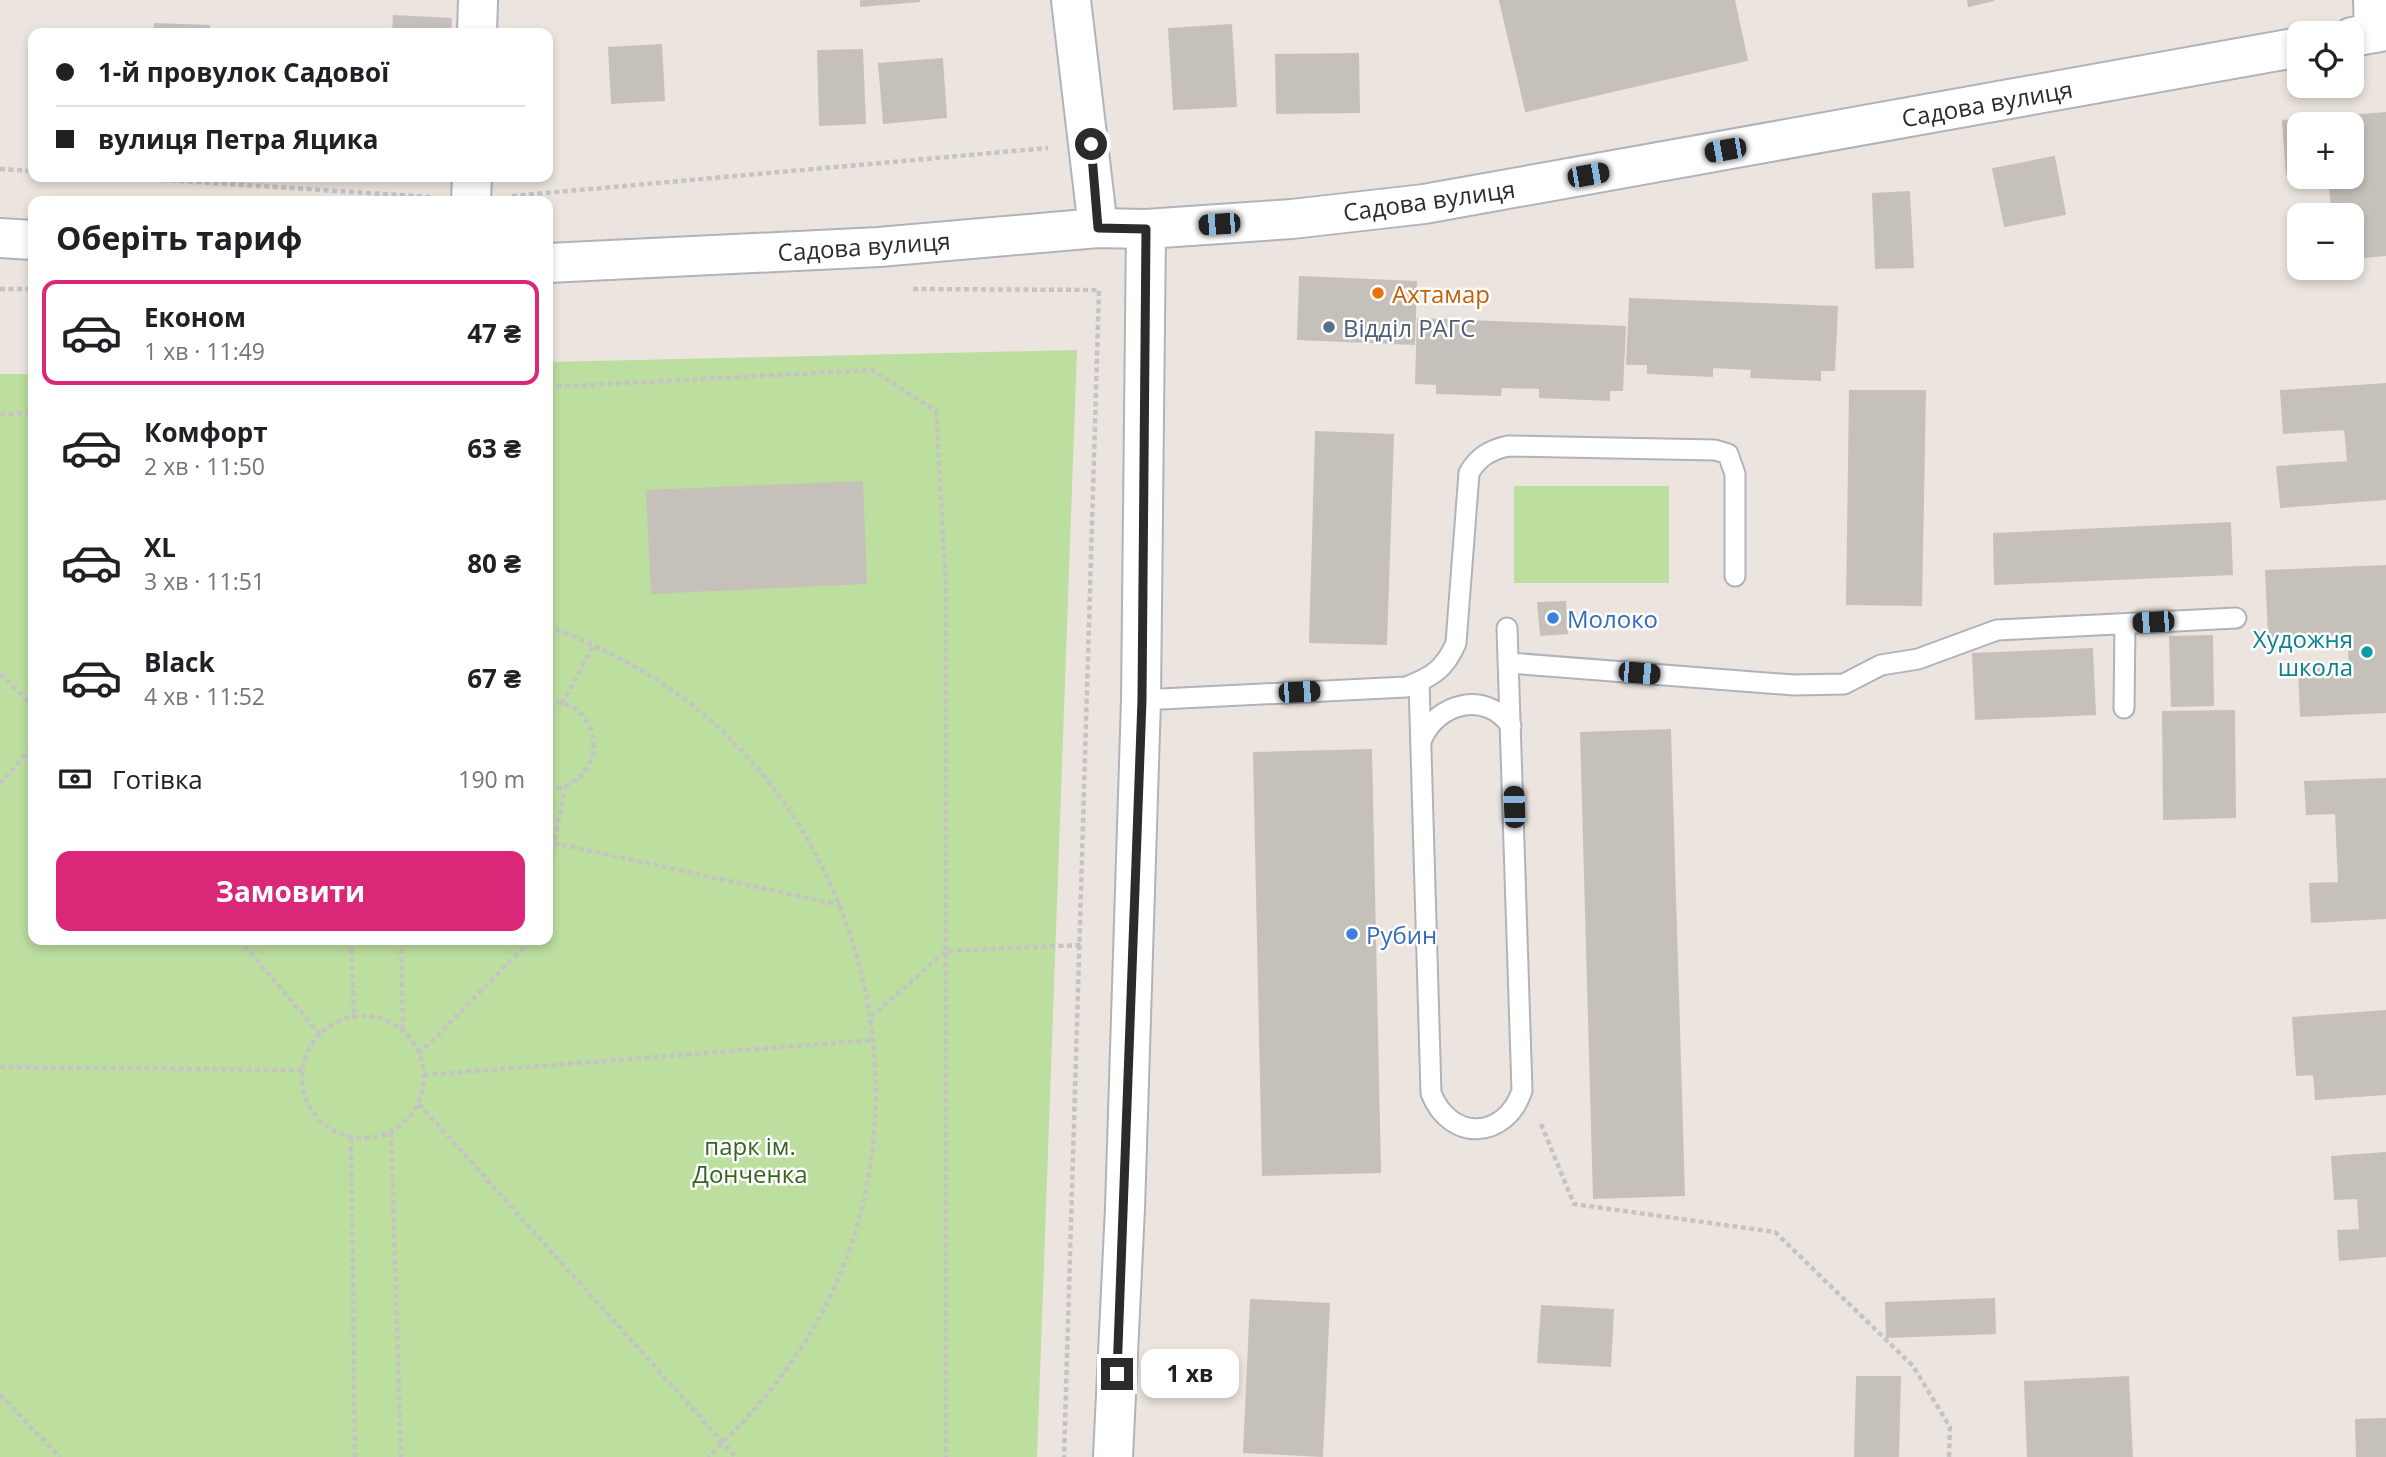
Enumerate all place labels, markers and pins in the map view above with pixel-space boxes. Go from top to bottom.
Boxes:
place label: Ахтамар [1392,277,1490,310]
marker: Ахтамар [1370,285,1386,301]
place label: Відділ РАГС [1343,311,1475,344]
marker: Відділ РАГС [1321,319,1337,335]
place label: Молоко [1567,602,1658,635]
marker: Молоко [1545,610,1561,626]
place label: Художня школа [2253,622,2353,683]
marker: Художня школа [2359,644,2375,660]
place label: Рубин [1366,918,1437,951]
marker: Рубин [1344,926,1360,942]

